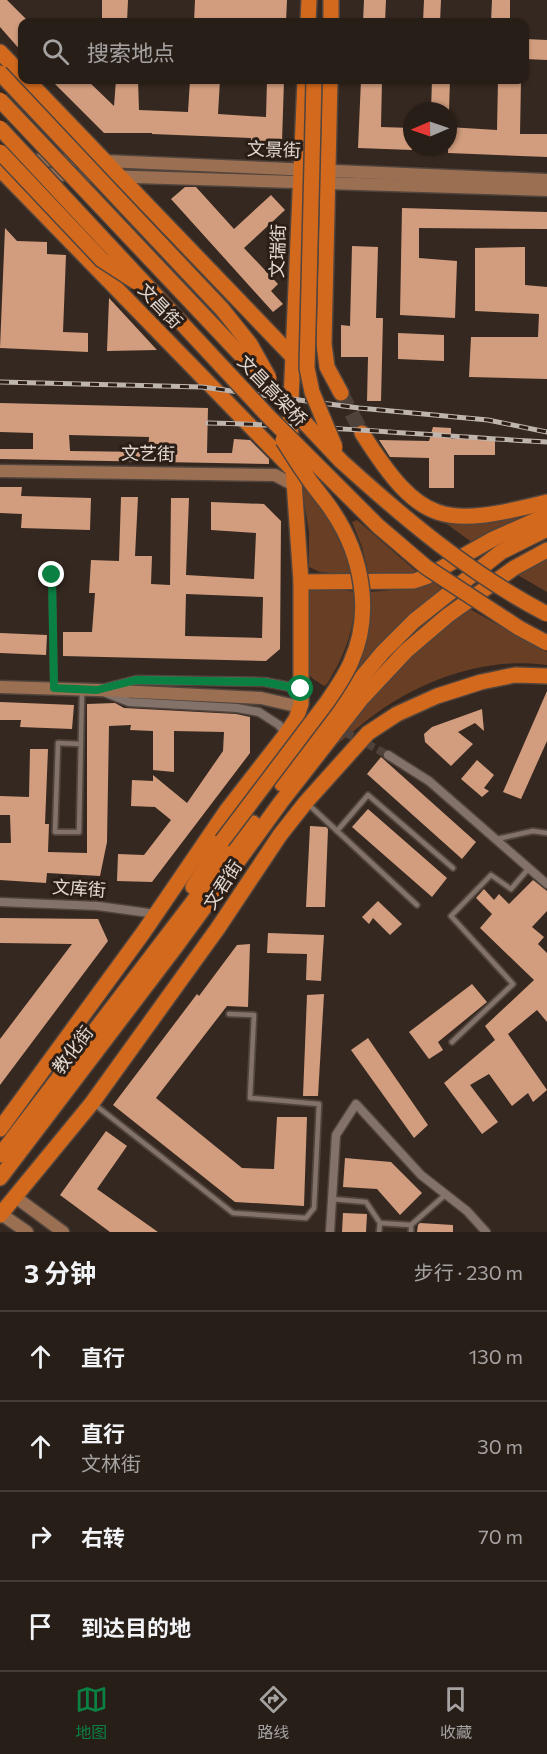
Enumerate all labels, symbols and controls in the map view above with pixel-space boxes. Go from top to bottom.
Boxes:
search box [18,18,529,84]
icon: search [39,35,72,68]
text: 搜索地点 [87,39,175,66]
north arrow [403,102,457,156]
street label: 文景街 [247,137,301,161]
street label: 文瑞街 [265,224,289,278]
street label: 文昌街 [134,278,187,332]
street label: 文昌高架桥 [234,350,312,430]
street label: 文艺街 [121,442,175,464]
route end [38,561,64,587]
route start [287,675,313,701]
street label: 文君街 [198,856,246,913]
street label: 文库街 [51,875,107,901]
street label: 教化街 [47,1021,97,1078]
text: 3 分钟 [24,1257,96,1288]
text: 步行 · 230 m [414,1260,523,1284]
icon: ahead [24,1340,57,1373]
text: 直行 [81,1344,125,1371]
text: 130 m [469,1344,523,1368]
text: 直行 [81,1420,125,1447]
icon: ahead [24,1430,57,1463]
text: 30 m [477,1434,523,1458]
text: 文林街 [81,1451,141,1475]
icon: right [24,1520,57,1553]
text: 右转 [81,1524,125,1551]
text: 70 m [478,1524,523,1548]
icon: arrive [24,1610,57,1643]
text: 到达目的地 [81,1614,191,1641]
tab: 地图 [75,1683,108,1743]
tab: 路线 [257,1683,290,1743]
tab: 收藏 [439,1683,472,1743]

